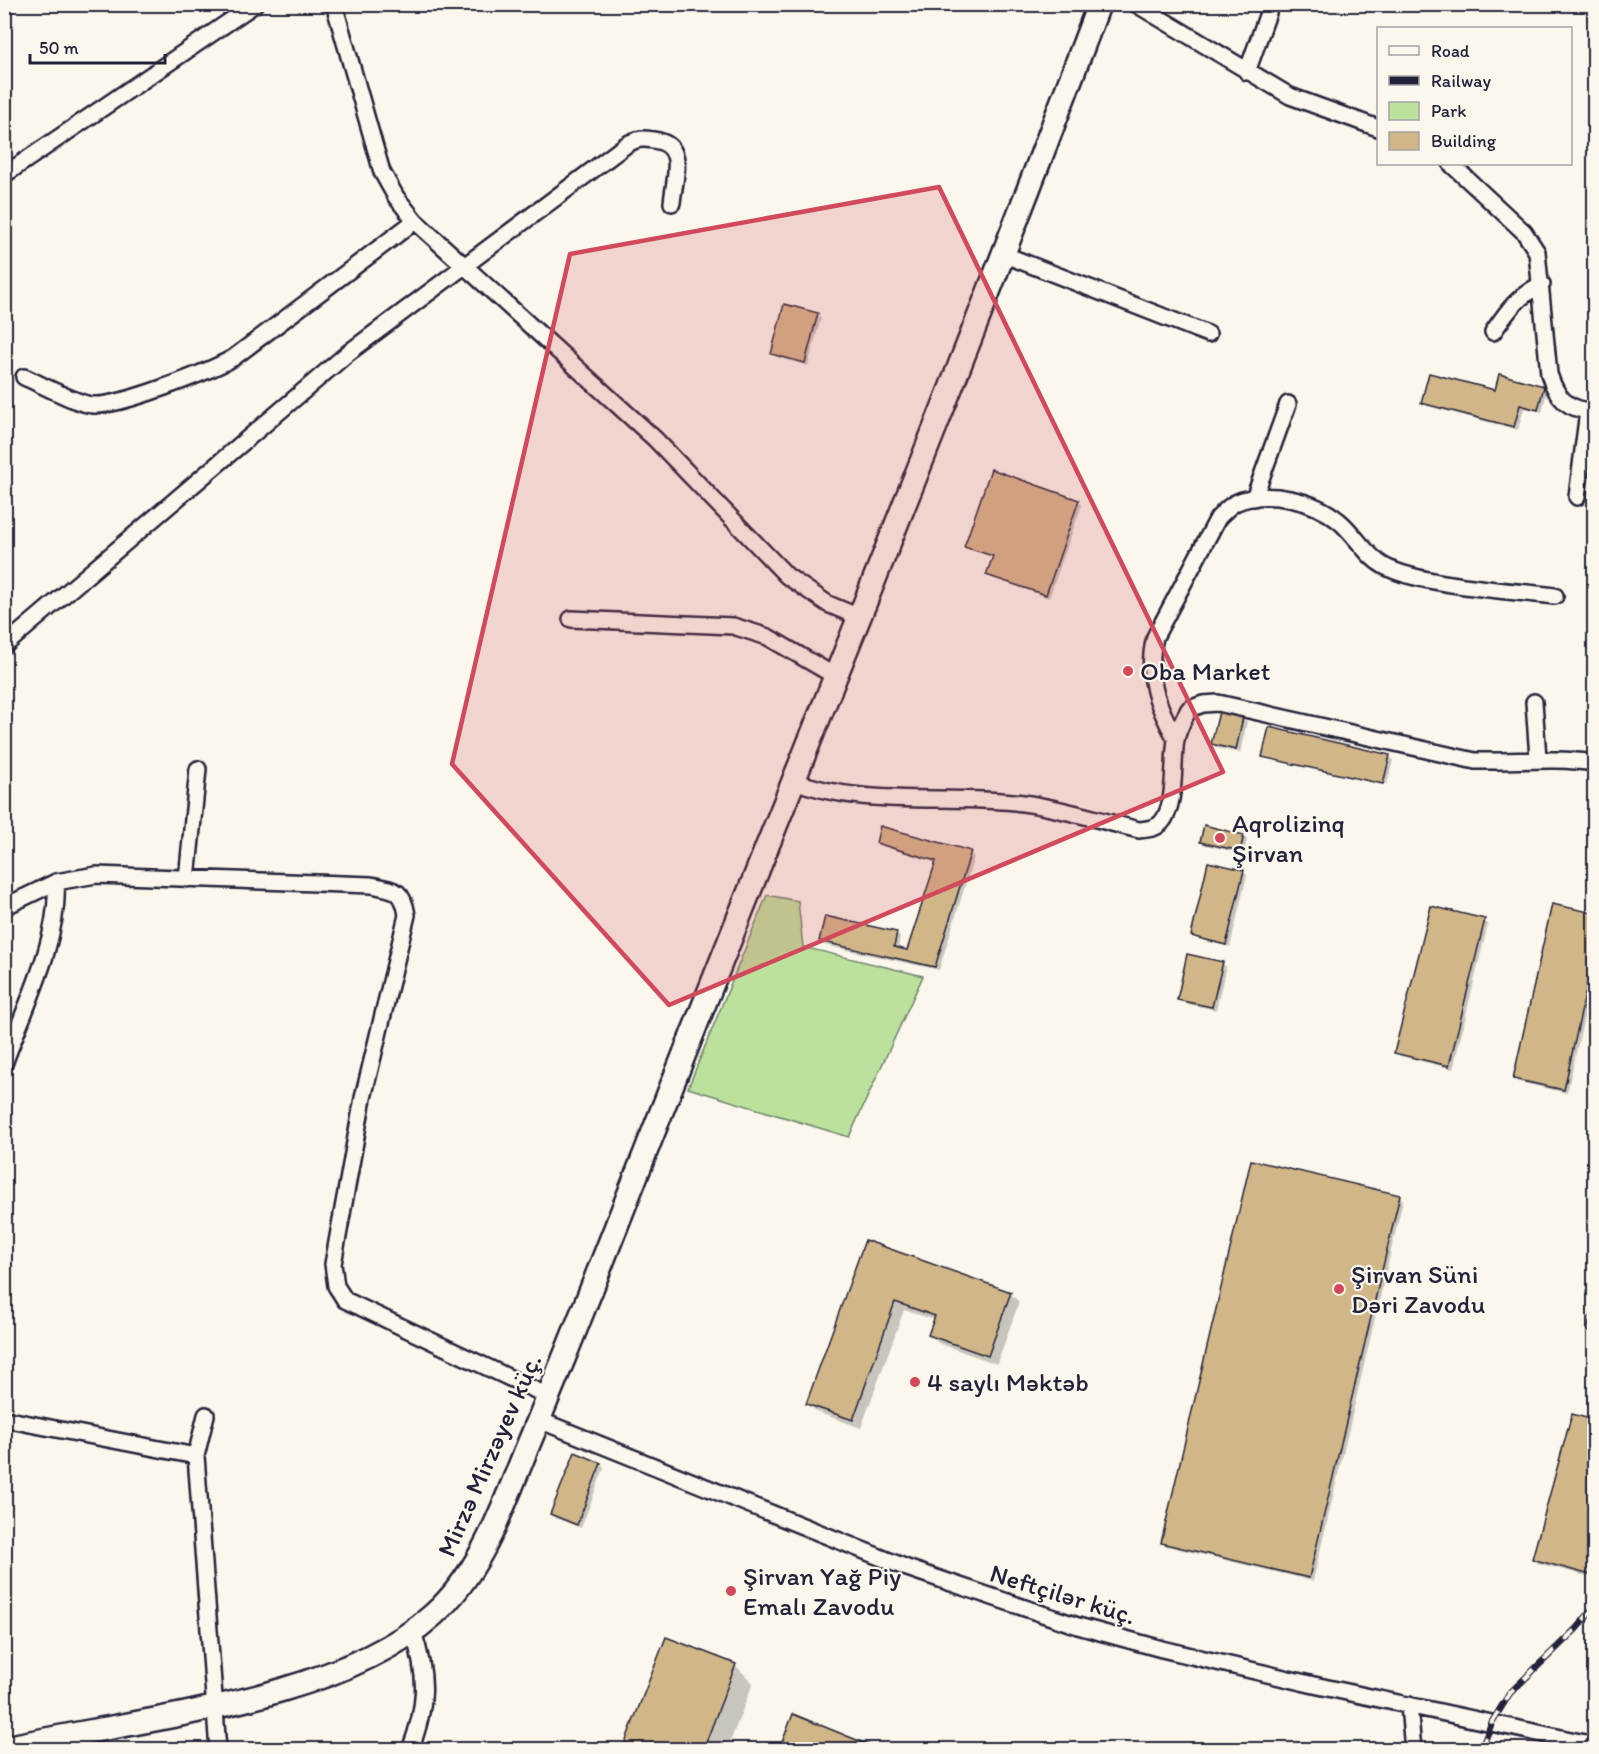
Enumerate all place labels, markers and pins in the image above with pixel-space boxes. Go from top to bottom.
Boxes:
place label: Oba Market [1140,655,1271,687]
marker: Oba Market [1121,664,1135,678]
place label: Aqrolizinq Şirvan [1232,807,1345,869]
marker: Aqrolizinq Şirvan [1213,831,1227,845]
place label: Şirvan Süni Dəri Zavodu [1351,1258,1485,1320]
marker: Şirvan Süni Dəri Zavodu [1332,1282,1346,1296]
place label: 4 saylı Məktəb [927,1366,1089,1398]
marker: 4 saylı Məktəb [908,1375,922,1389]
place label: Şirvan Yağ Piy Emalı Zavodu [743,1560,901,1622]
marker: Şirvan Yağ Piy Emalı Zavodu [724,1584,738,1598]

